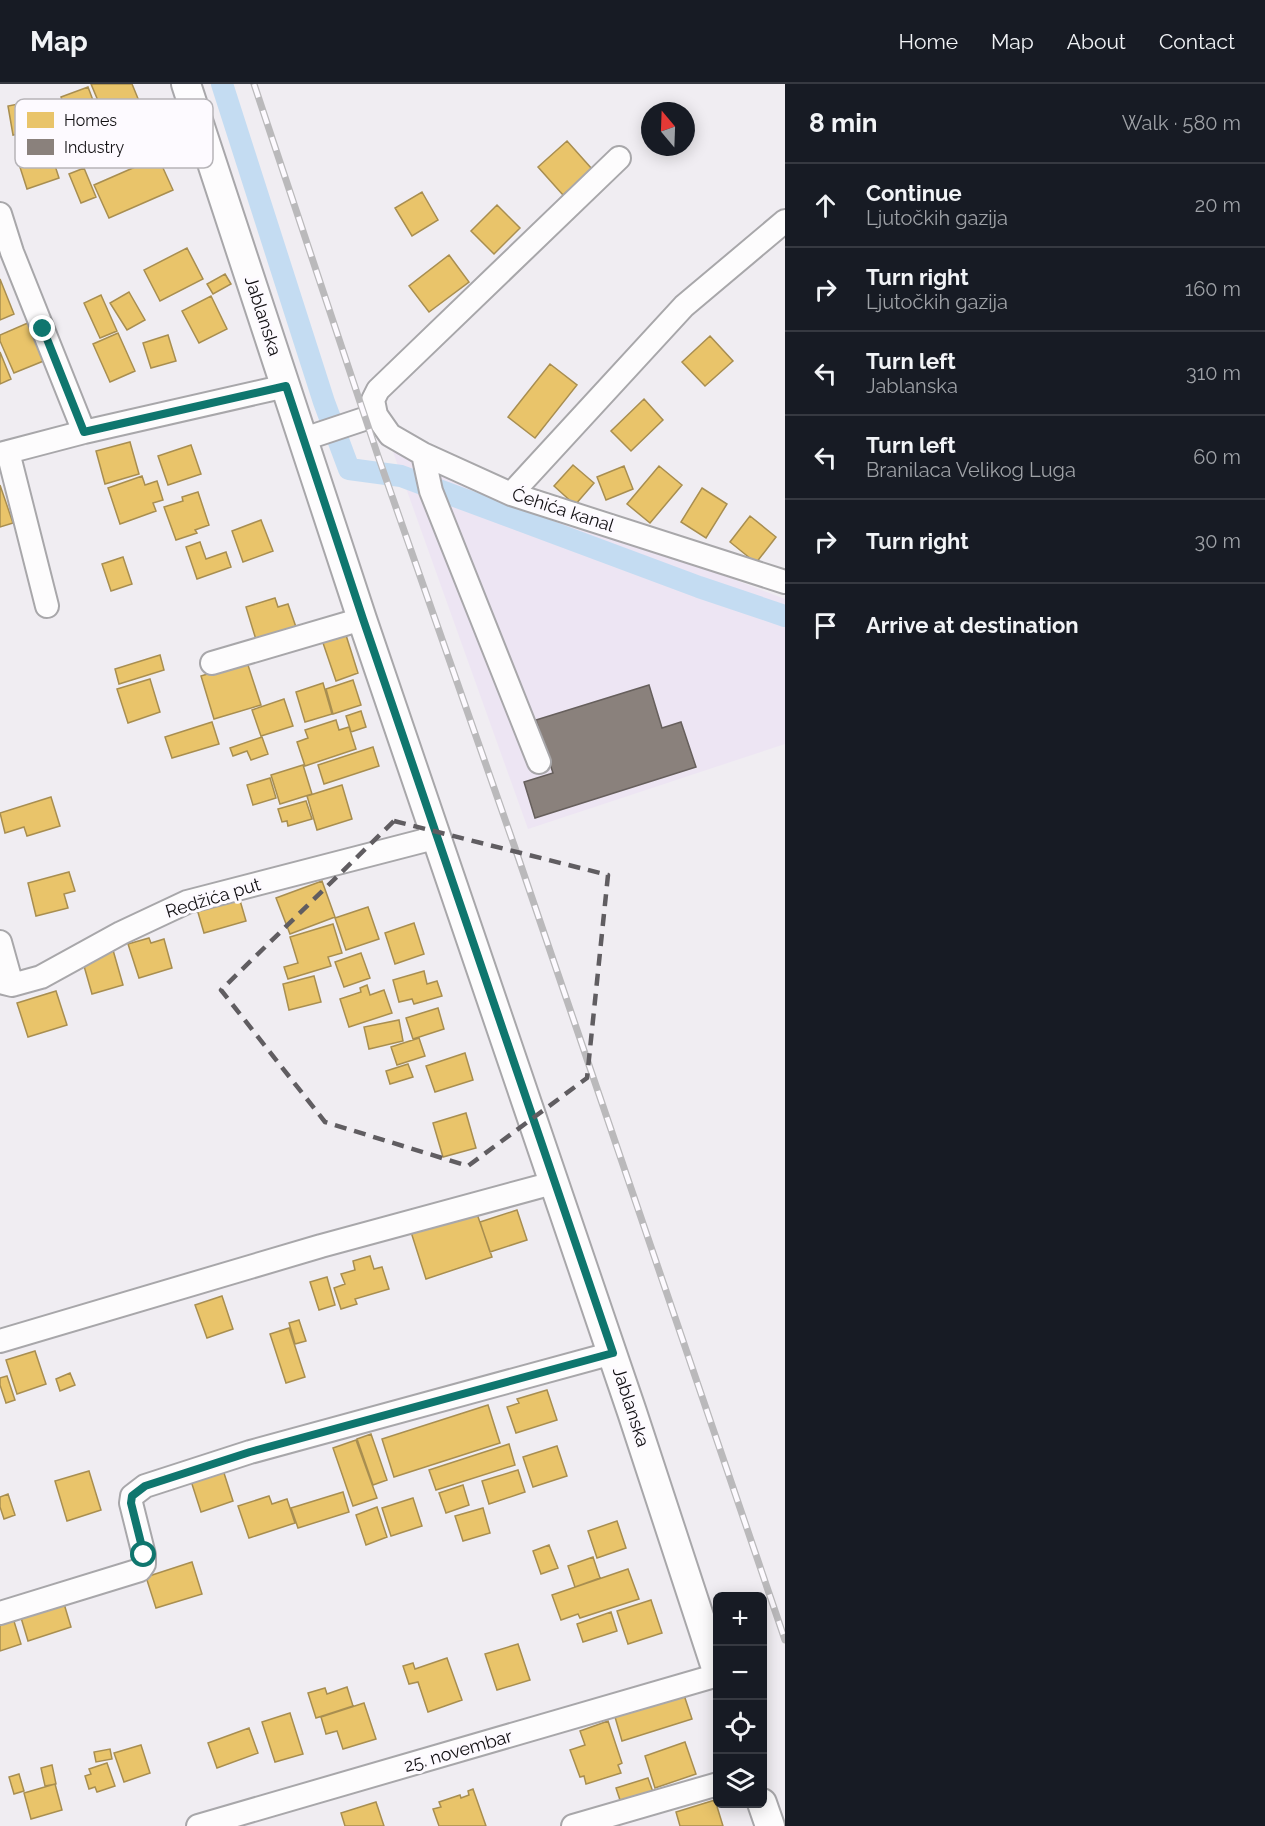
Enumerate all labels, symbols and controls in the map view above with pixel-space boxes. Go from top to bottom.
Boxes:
text: Map [30,25,88,58]
text: Home [899,29,958,54]
text: Map [991,29,1034,54]
text: About [1067,29,1126,54]
text: Contact [1159,29,1235,54]
legend [15,99,213,168]
north arrow [641,102,695,156]
text: 8 min [809,108,877,138]
text: Homes [64,111,117,130]
text: Walk · 580 m [1122,111,1241,135]
text: Industry [64,138,124,157]
text: Continue [866,180,962,206]
icon: ahead [809,189,842,222]
text: 20 m [1195,193,1241,217]
text: Ljutočkih gazija [866,206,1008,230]
text: Turn right [866,264,969,290]
street label: Jablanska [241,273,286,358]
icon: right [809,273,842,306]
text: 160 m [1185,277,1241,301]
text: Ljutočkih gazija [866,290,1008,314]
route end [29,315,55,341]
text: Turn left [866,348,956,374]
icon: left [809,357,842,390]
text: 310 m [1186,361,1241,385]
text: Jablanska [866,374,958,398]
text: Turn left [866,432,956,458]
icon: left [809,441,842,474]
text: 60 m [1193,445,1241,469]
text: Branilaca Velikog Luga [866,458,1076,482]
street label: Ćehića kanal [509,482,617,536]
icon: right [809,525,842,558]
text: Turn right [866,528,969,554]
text: 30 m [1195,529,1241,553]
icon: arrive [809,609,842,642]
text: Arrive at destination [866,612,1079,638]
street label: Redžića put [163,873,263,922]
street label: Jablanska [609,1364,654,1449]
route start [130,1541,156,1567]
map controls [713,1592,767,1808]
button: + [713,1592,767,1646]
button: − [713,1646,767,1700]
button: locate [713,1700,767,1754]
street label: 25. novembar [401,1725,515,1776]
button: layers [713,1754,767,1808]

